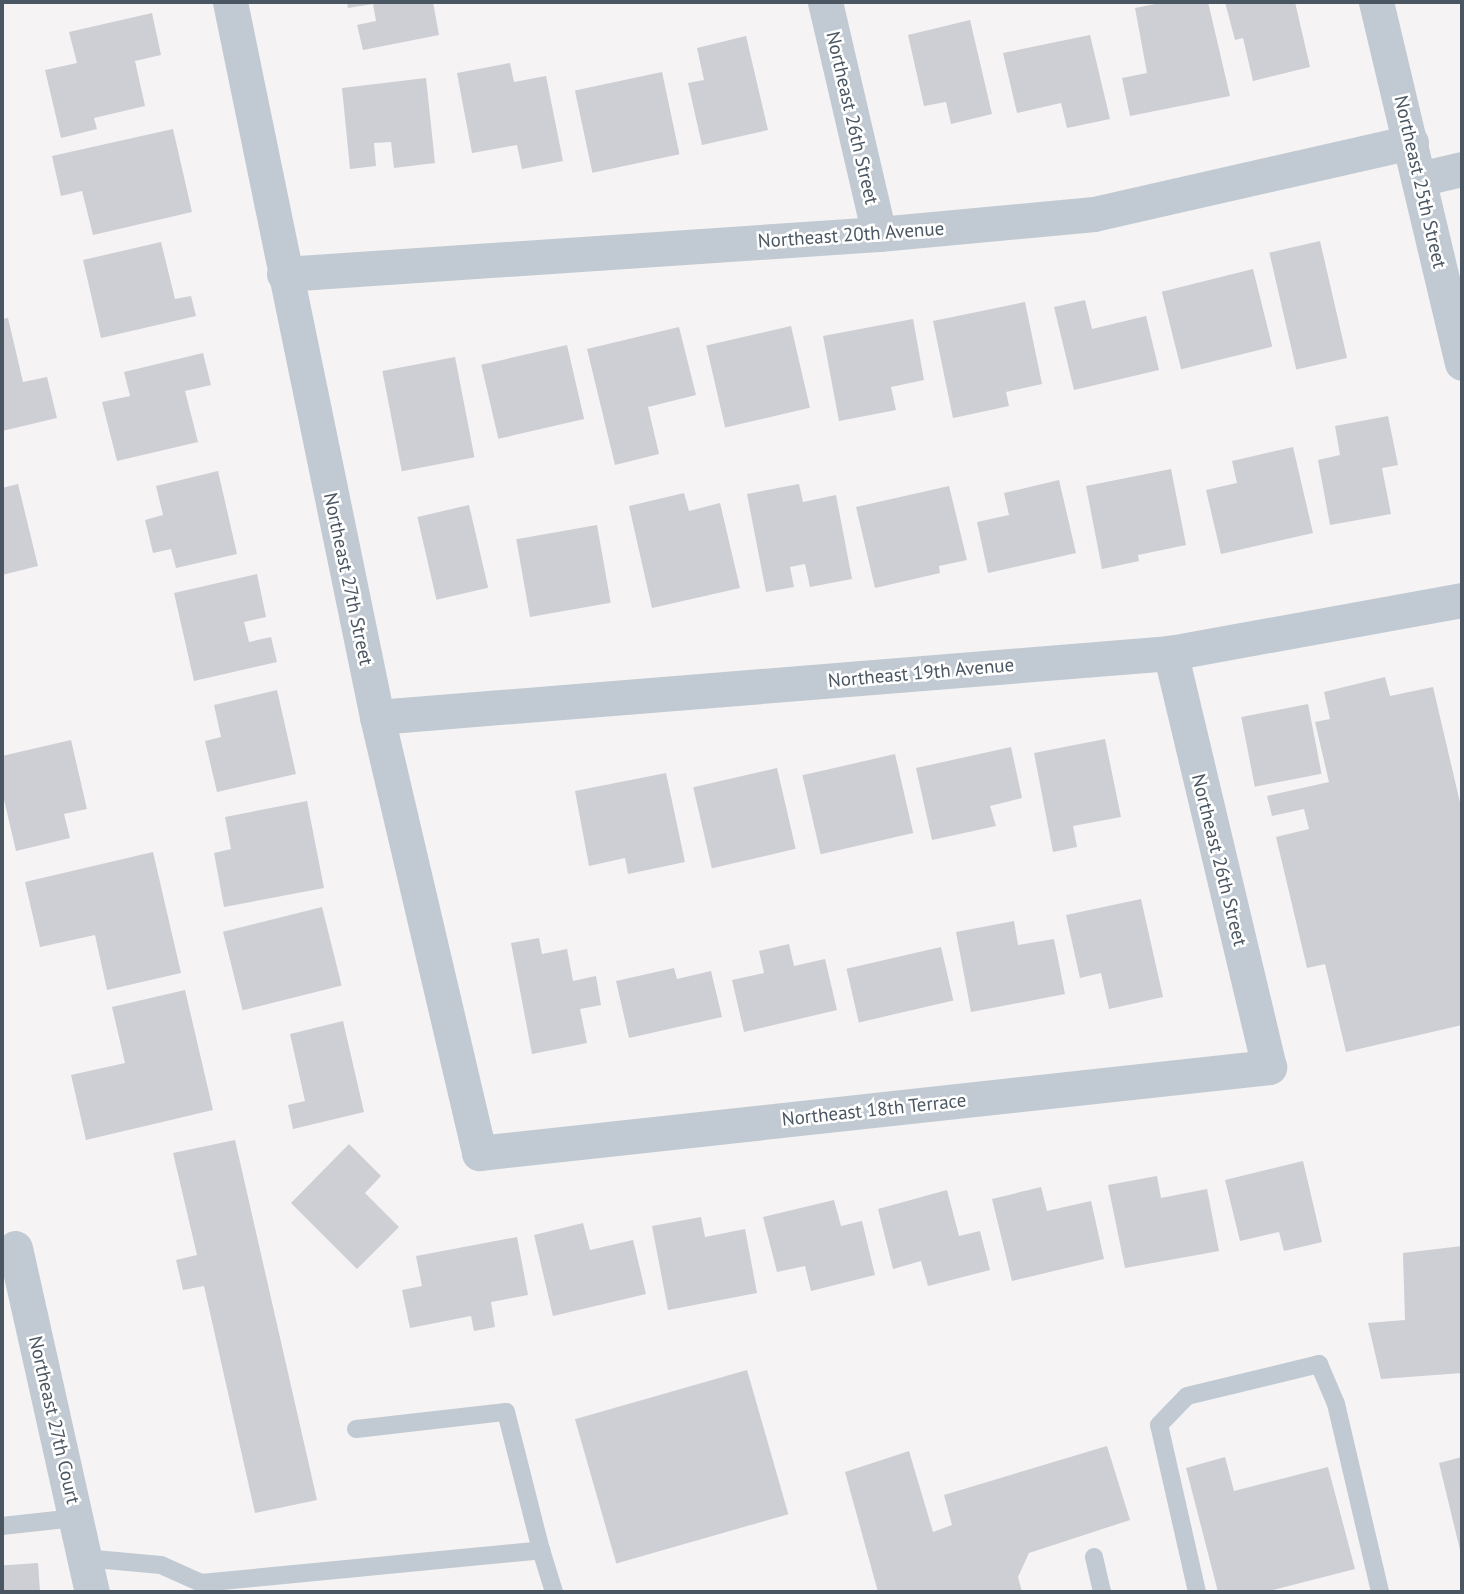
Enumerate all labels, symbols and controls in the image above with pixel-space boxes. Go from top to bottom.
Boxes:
street label: Northeast 26th Street [821,29,883,207]
street label: Northeast 25th Street [1389,93,1451,271]
street label: Northeast 20th Avenue [757,217,945,253]
street label: Northeast 27th Street [319,490,377,668]
street label: Northeast 19th Avenue [827,653,1015,693]
street label: Northeast 26th Street [1187,772,1251,948]
street label: Northeast 18th Terrace [780,1089,968,1131]
street label: Northeast 27th Court [24,1334,84,1506]

